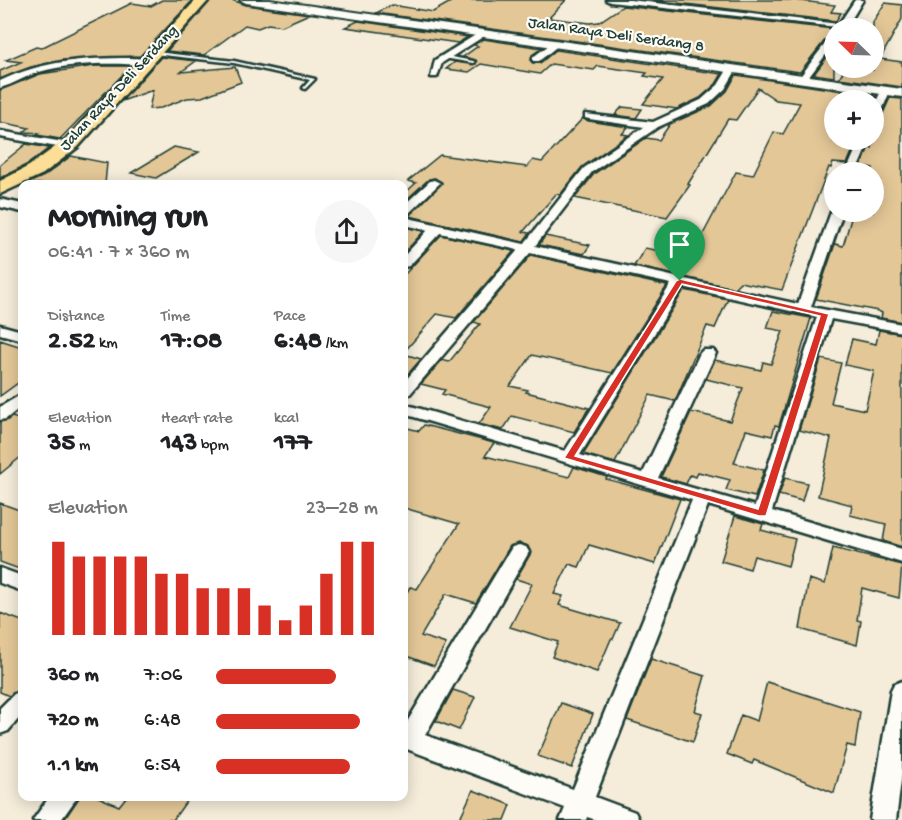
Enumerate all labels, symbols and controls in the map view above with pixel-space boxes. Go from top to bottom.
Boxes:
street label: Jalan Raya Deli Serdang 8 [527,14,705,58]
north arrow [824,18,884,78]
map controls [824,18,884,222]
street label: Jalan Raya Deli Serdang [57,22,183,156]
button: + [824,90,884,150]
button: − [824,162,884,222]
text: Morning run [48,200,208,238]
button: share [315,200,378,263]
pin [654,219,705,281]
icon: arrive [663,228,696,261]
text: 06:41 · 7 × 360 m [48,242,189,265]
text: Distance [48,308,105,327]
text: Time [161,308,190,327]
text: Pace [274,308,305,327]
text: 2.52 [48,327,95,358]
text: 17:08 [161,327,222,358]
text: 6:48 [274,327,322,358]
text: km [95,335,118,354]
text: /km [322,335,348,354]
text: Elevation [48,410,112,429]
text: Heart rate [161,410,233,429]
text: kcal [274,410,299,429]
text: 35 [48,429,75,460]
text: 143 [161,429,197,460]
text: 177 [274,429,312,460]
text: m [75,437,90,456]
text: bpm [197,437,229,456]
text: Elevation [48,498,128,521]
text: 23–28 m [306,498,378,521]
text: 360 m [48,665,99,688]
text: 7:06 [144,665,182,688]
text: 720 m [48,710,99,733]
text: 6:48 [144,710,181,733]
text: 1.1 km [48,755,98,778]
text: 6:54 [144,755,180,778]

